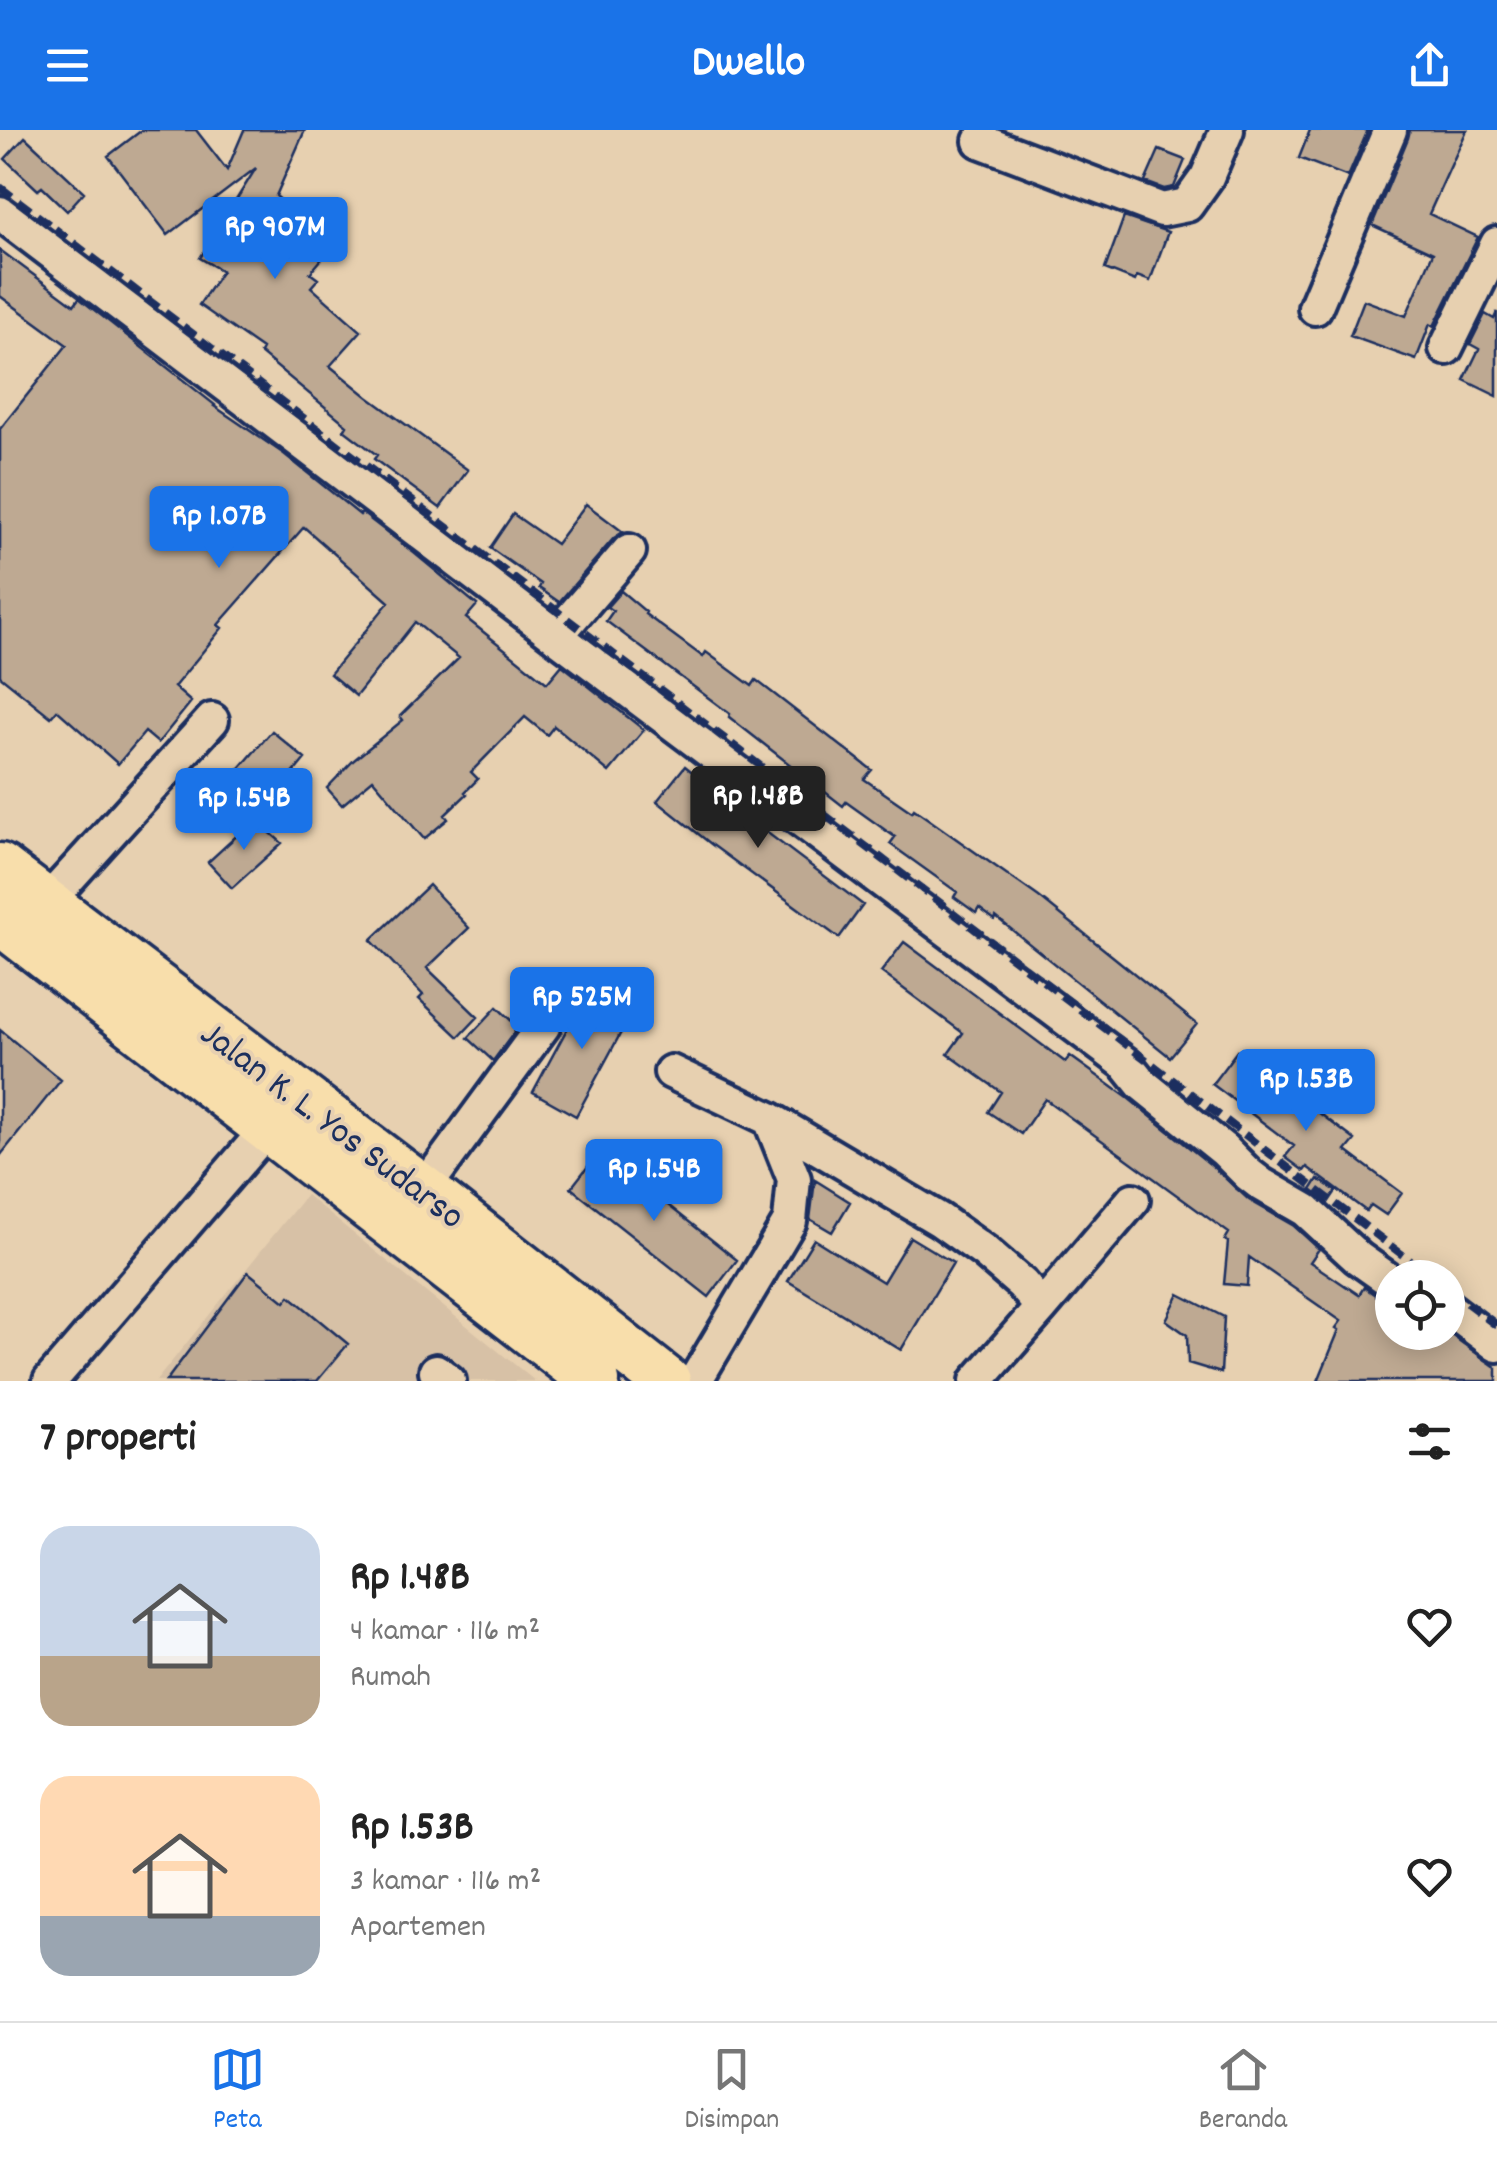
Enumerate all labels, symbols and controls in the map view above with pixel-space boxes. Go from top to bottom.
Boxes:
text: Dwello [692,33,805,97]
icon: menu [40,38,95,93]
icon: share [1402,38,1457,93]
pin: Rp 907M [183,197,367,282]
text: Rp 907M [225,206,325,252]
pin: Rp 1.07B [116,486,322,571]
text: Rp 1.07B [172,495,266,541]
pin: Rp 1.48B [655,766,861,851]
pin: Rp 1.54B [141,768,347,853]
text: Rp 1.48B [712,775,804,821]
text: Rp 1.54B [197,777,291,823]
pin: Rp 525M [490,967,674,1052]
text: Rp 525M [532,976,632,1022]
street label: Jalan K. L. Yos Sudarso [187,1009,475,1245]
pin: Rp 1.53B [1203,1049,1409,1134]
text: Rp 1.53B [1259,1058,1353,1104]
pin: Rp 1.54B [551,1139,757,1224]
text: Rp 1.54B [607,1148,701,1194]
map controls [1375,1260,1465,1350]
button: locate [1375,1260,1465,1350]
text: 7 properti [40,1411,196,1471]
icon: filters [1402,1414,1457,1469]
text: Rp 1.48B [350,1550,470,1610]
icon: home [120,1566,240,1686]
icon: heart [1402,1599,1457,1654]
text: 4 kamar · 116 m² [350,1610,540,1656]
text: Rumah [350,1656,431,1702]
text: Rp 1.53B [350,1800,474,1860]
icon: home [120,1816,240,1936]
icon: heart [1402,1849,1457,1904]
text: 3 kamar · 116 m² [350,1860,541,1906]
text: Apartemen [350,1906,486,1952]
tab: Peta [210,2042,265,2142]
tab: Disimpan [684,2042,779,2142]
tab: Beranda [1199,2042,1287,2142]

